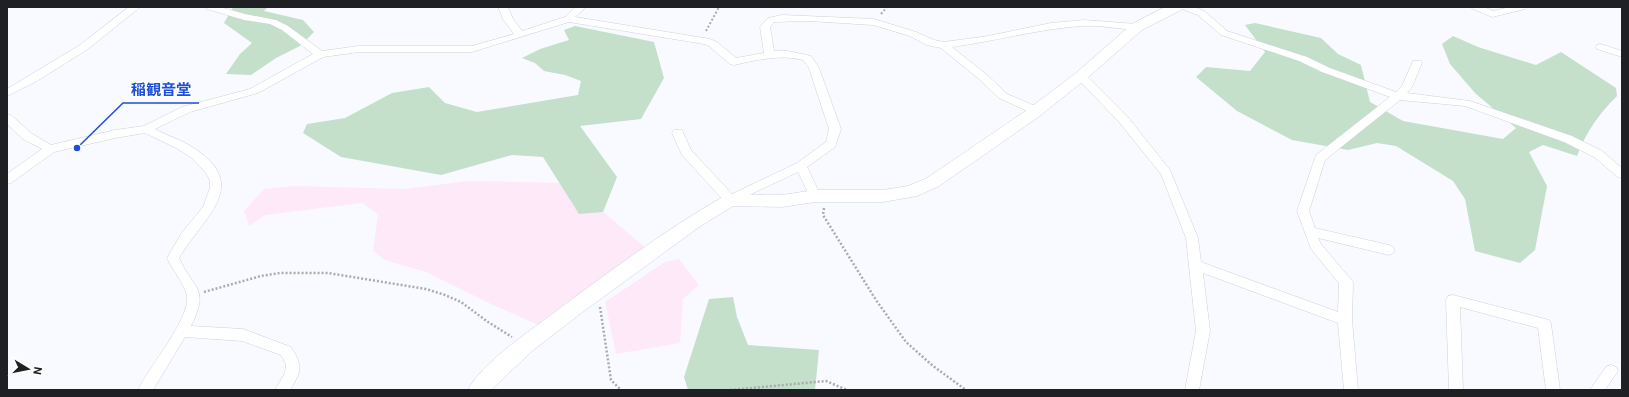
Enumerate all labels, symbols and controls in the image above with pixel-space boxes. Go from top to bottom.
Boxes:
callout: 稲観音堂 [123,76,199,103]
text: 稲観音堂 [131,81,191,99]
north arrow [8,349,48,389]
text: N [30,366,44,376]

